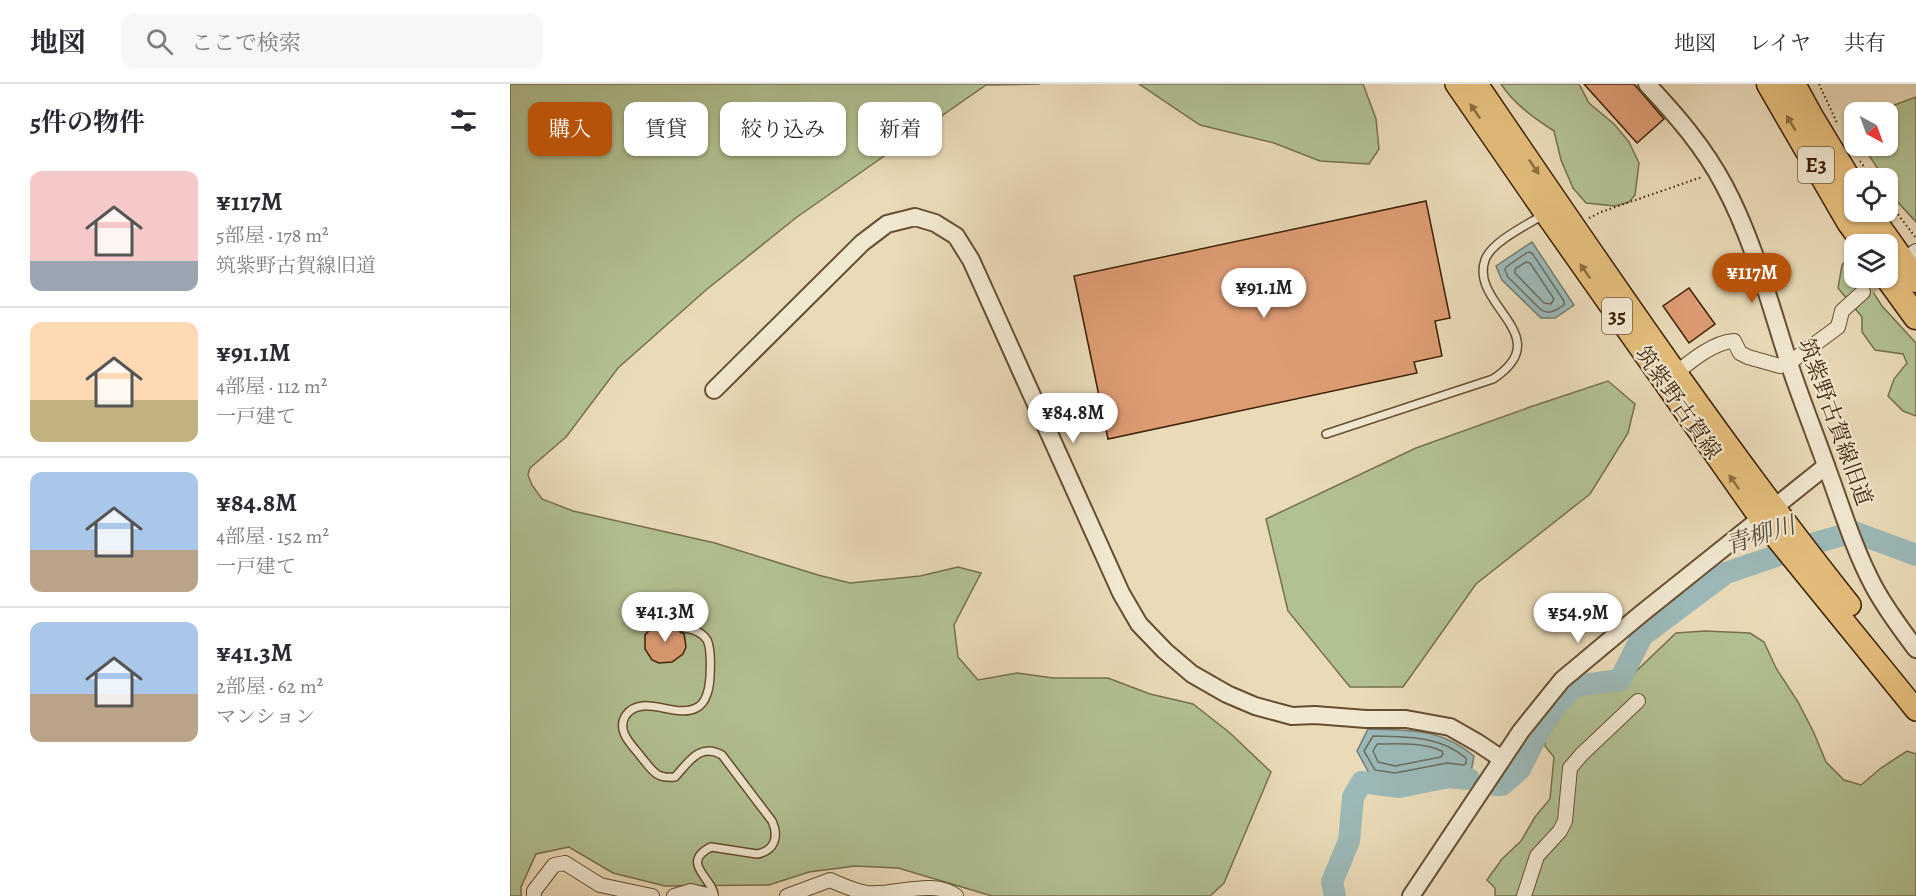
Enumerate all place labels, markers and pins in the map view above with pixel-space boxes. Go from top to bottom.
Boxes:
pin: ¥117M [1710,253,1794,304]
pin: ¥91.1M [1215,268,1313,319]
pin: ¥84.8M [1024,393,1122,444]
pin: ¥41.3M [616,592,714,643]
pin: ¥54.9M [1529,593,1627,644]

